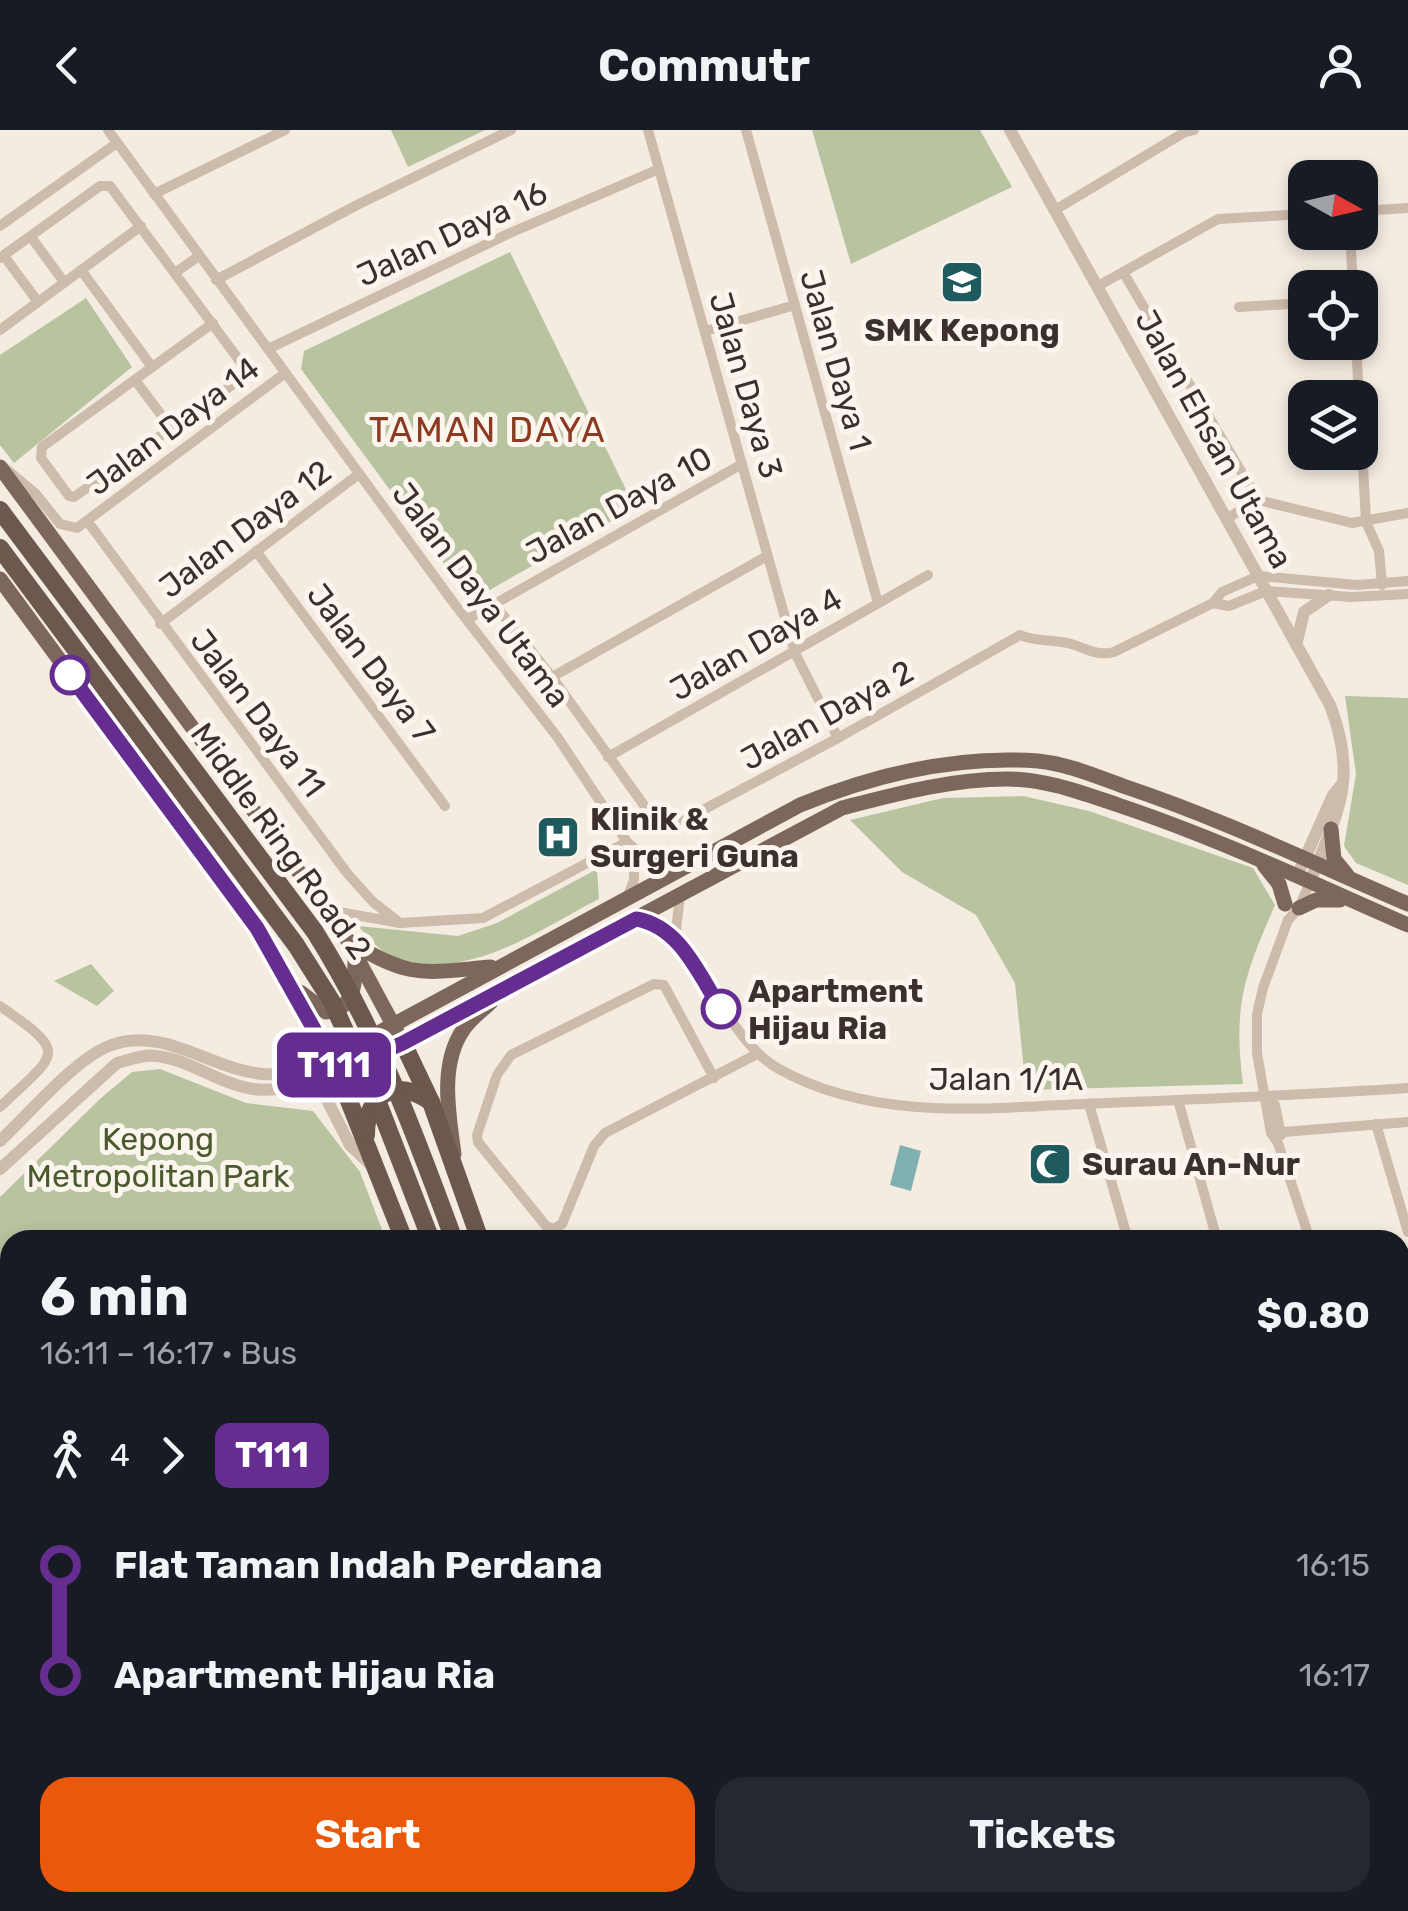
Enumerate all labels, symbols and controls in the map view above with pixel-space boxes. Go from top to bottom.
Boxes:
icon: back [40,38,95,93]
icon: person [1313,38,1368,93]
text: Commutr [598,39,810,92]
north arrow [1288,160,1378,250]
map controls [1288,160,1378,470]
street label: Jalan Daya 16 [351,173,553,295]
school or university icon: SMK Kepong [939,259,985,305]
street label: Jalan Daya 1 [792,265,880,455]
button: locate [1288,270,1378,360]
street label: Jalan Daya 3 [701,288,791,482]
street label: Jalan Ehsan Utama [1127,303,1301,575]
place label: SMK Kepong [864,311,1060,349]
street label: Jalan Daya 14 [79,349,267,503]
button: layers [1288,380,1378,470]
district label: TAMAN DAYA [369,409,607,451]
street label: Jalan Daya 10 [520,438,718,572]
street label: Jalan Daya 12 [152,452,338,606]
street label: Jalan Daya Utama [384,475,578,715]
street label: Jalan Daya 7 [299,576,443,750]
street label: Jalan Daya 4 [663,579,849,709]
street label: Jalan Daya 11 [183,622,333,804]
street label: Jalan Daya 2 [734,652,920,778]
unlabelled marker [51,656,89,694]
street label: Middle Ring Road 2 [183,716,379,966]
place label: Klinik & Surgeri Guna [590,800,799,875]
hospital icon: Klinik & Surgeri Guna [535,814,581,860]
place label: Apartment Hijau Ria [748,972,923,1047]
marker: Apartment Hijau Ria [702,990,740,1028]
line badge: T111 [264,1032,404,1098]
text: T111 [297,1044,371,1086]
street label: Jalan 1/1A [929,1060,1083,1098]
park label: Kepong Metropolitan Park [27,1120,290,1195]
mosque icon: Surau An-Nur [1027,1141,1073,1187]
place label: Surau An-Nur [1082,1145,1301,1183]
text: 6 min [40,1264,189,1329]
text: $0.80 [1257,1292,1370,1338]
text: 16:11 – 16:17 · Bus [40,1334,297,1372]
icon: walk [40,1428,95,1483]
icon: forward [145,1428,200,1483]
text: T111 [235,1434,309,1476]
text: 4 [110,1436,130,1474]
text: Flat Taman Indah Perdana [114,1542,603,1588]
text: 16:15 [1296,1546,1370,1584]
text: Apartment Hijau Ria [114,1652,495,1698]
text: 16:17 [1299,1656,1370,1694]
button: Start [40,1777,695,1892]
button: Tickets [715,1777,1370,1892]

